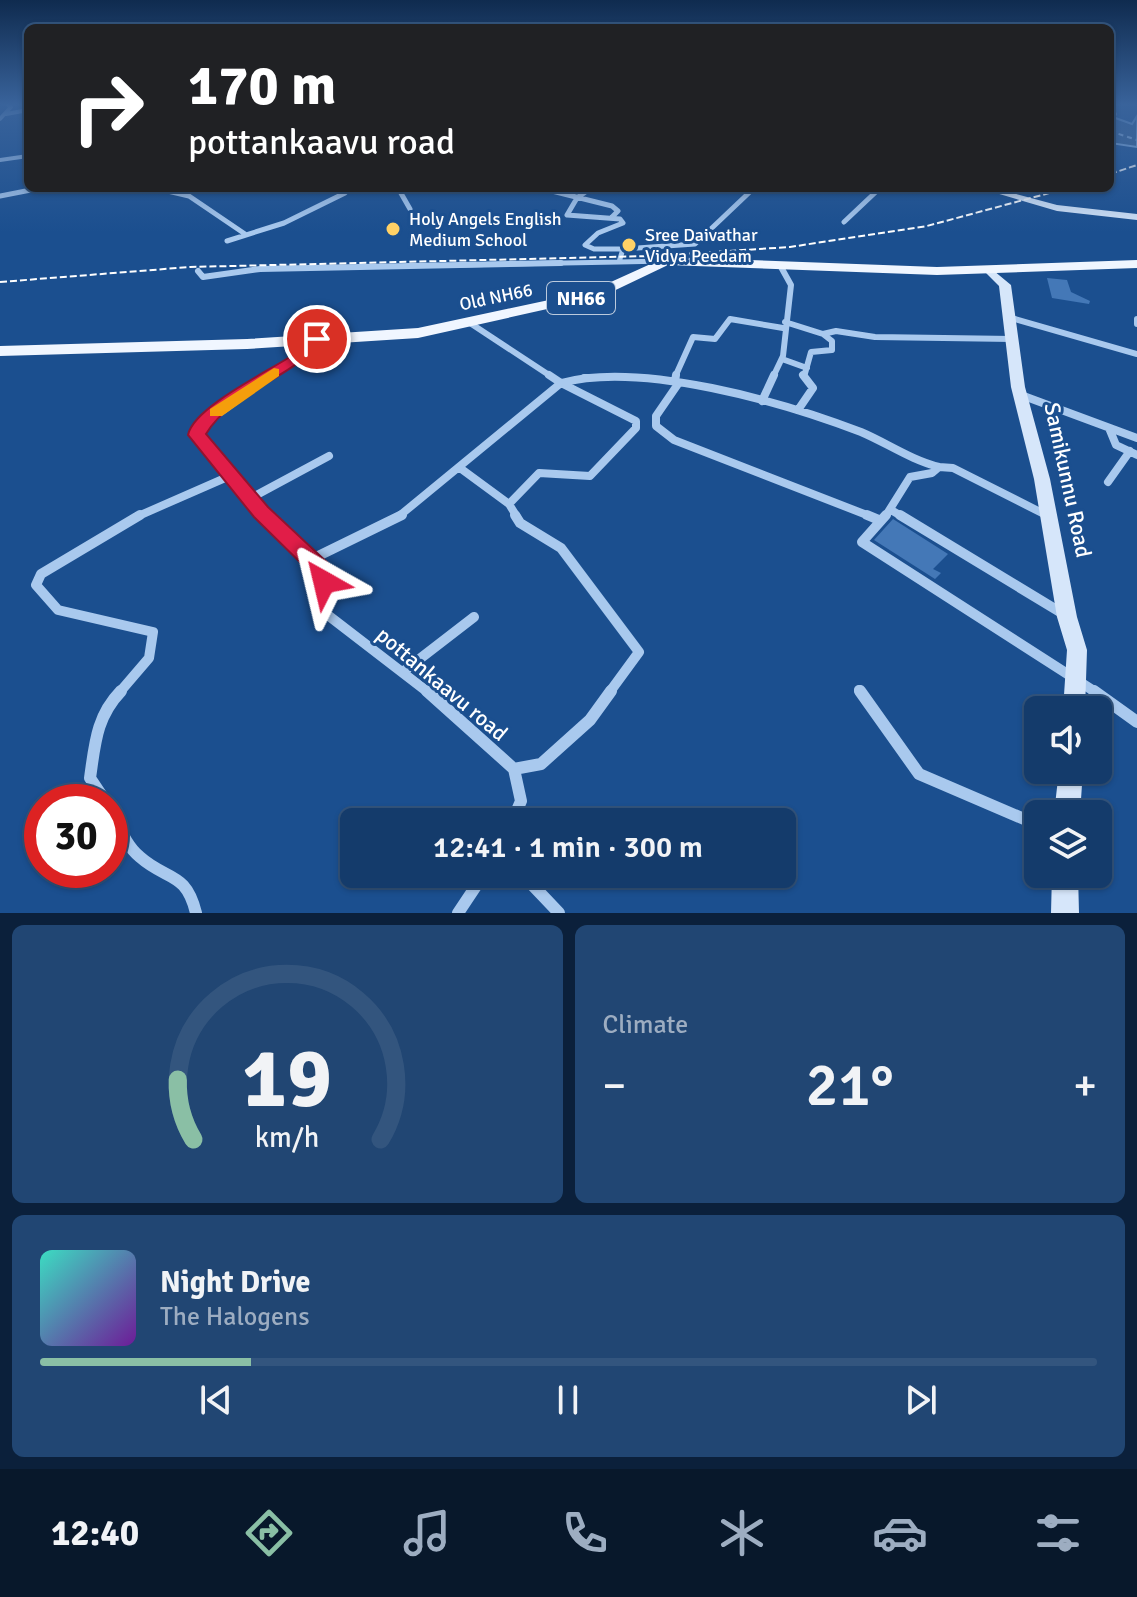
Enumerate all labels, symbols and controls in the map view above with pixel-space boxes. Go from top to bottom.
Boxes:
text: 170 m [188,51,336,120]
icon: right [56,56,160,160]
text: pottankaavu road [188,120,455,165]
place label: Holy Angels English Medium School [409,208,562,251]
marker: Holy Angels English Medium School [384,220,402,238]
place label: Sree Daivathar Vidya Peedam [645,224,758,267]
marker: Sree Daivathar Vidya Peedam [620,236,638,254]
street label: Old NH66 [457,279,535,315]
road number: NH66 [547,282,615,314]
pin [283,305,351,373]
icon: arrive [295,317,339,361]
street label: Samikunnu Road [1038,400,1098,560]
position arrow [282,540,366,624]
street label: pottankaavu road [371,621,513,747]
map controls [1024,696,1112,888]
button: sound [1024,696,1112,784]
speed limit sign: 30 [24,784,128,888]
button: layers [1024,800,1112,888]
text: 12:41 · 1 min · 300 m [433,829,703,866]
text: Climate [603,1009,688,1041]
text: 19 [242,1028,332,1130]
text: 21° [806,1049,894,1123]
text: − [603,1059,626,1113]
text: + [1073,1059,1097,1113]
text: km/h [255,1120,320,1155]
text: Night Drive [160,1264,310,1301]
text: The Halogens [160,1301,310,1333]
icon: previous [194,1378,238,1422]
icon: pause [546,1378,590,1422]
icon: next [899,1378,943,1422]
icon: directions [241,1505,297,1561]
icon: music [399,1505,455,1561]
icon: phone [557,1505,613,1561]
icon: climate [714,1505,770,1561]
icon: car [872,1505,928,1561]
icon: filters [1030,1505,1086,1561]
text: 12:40 [51,1511,139,1556]

